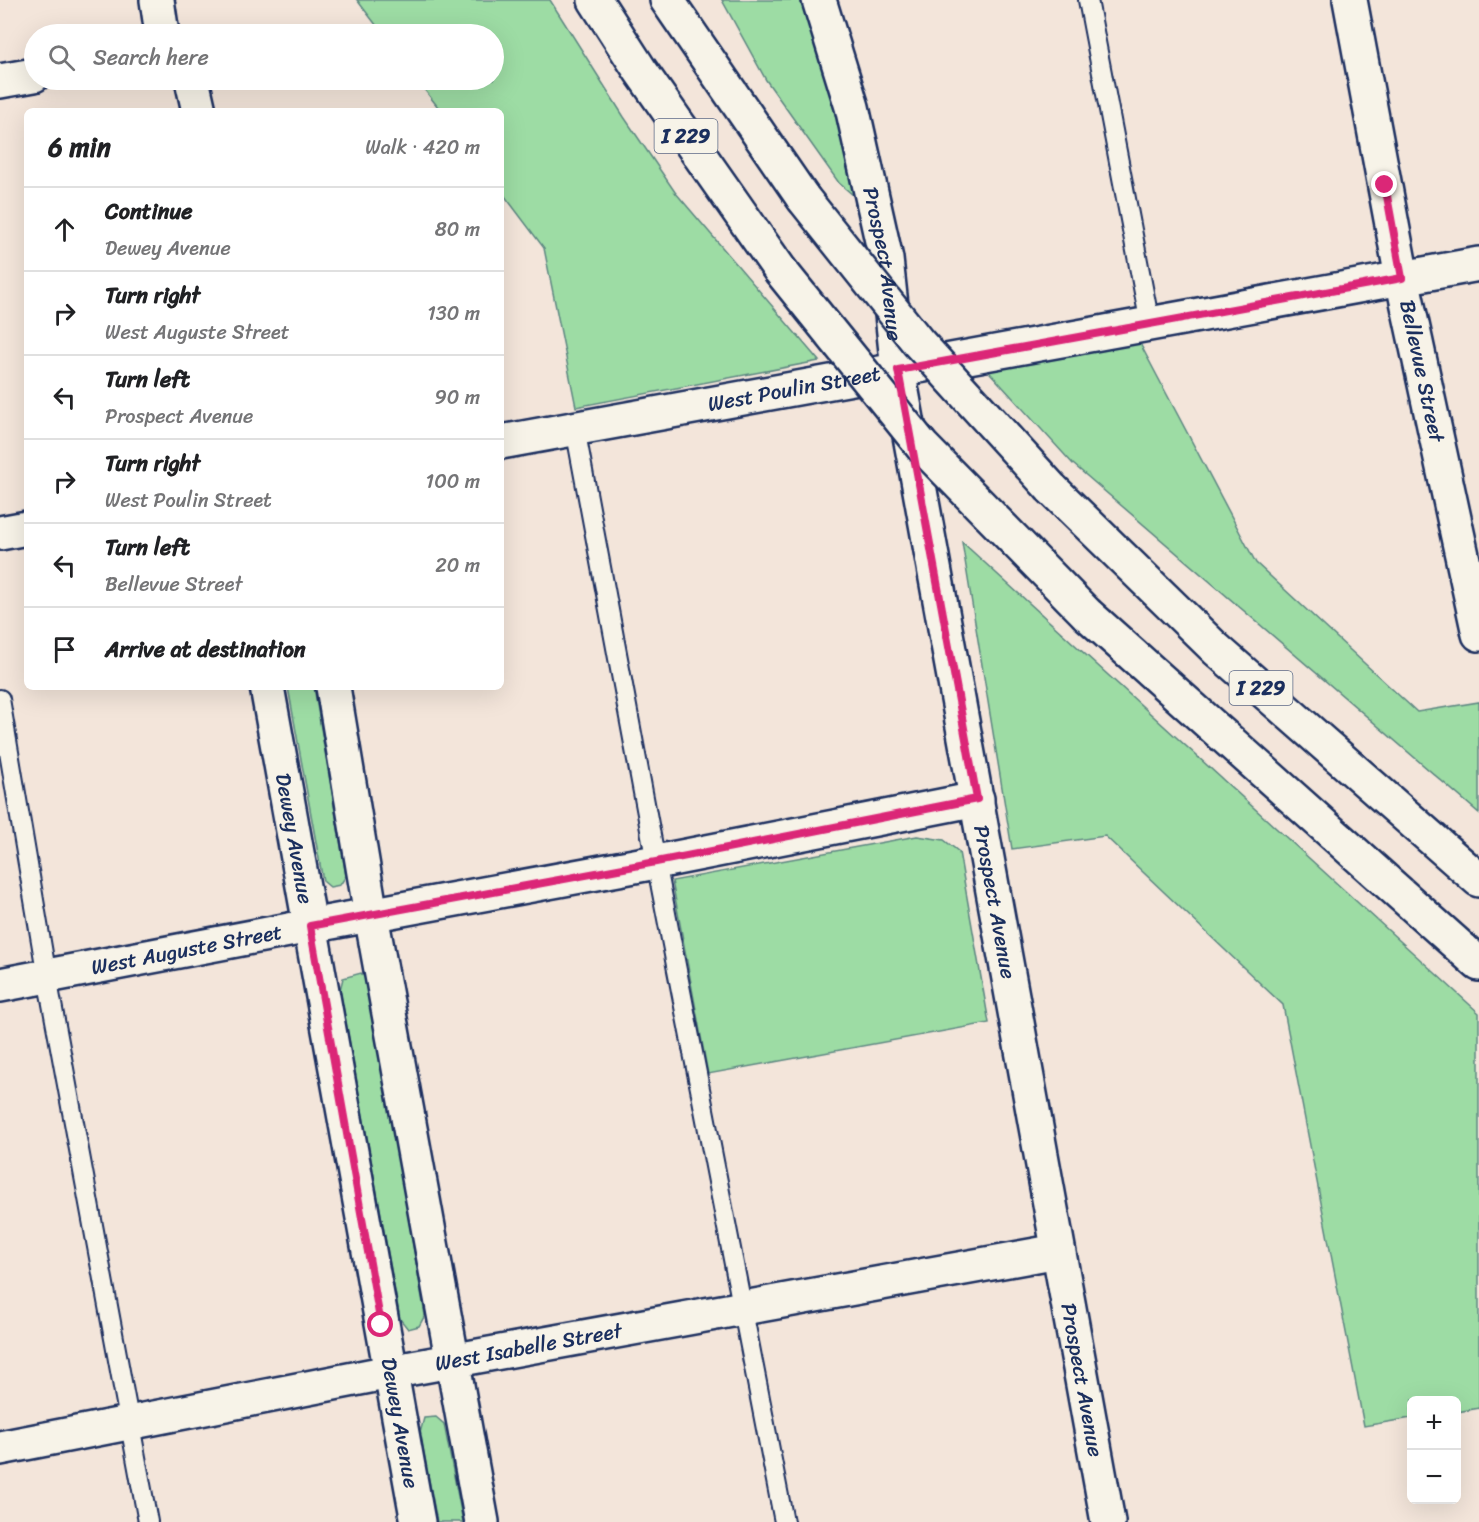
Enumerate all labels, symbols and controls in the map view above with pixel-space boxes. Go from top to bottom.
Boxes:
search box [24,24,504,90]
text: Search here [93,38,209,77]
icon: search [45,41,78,74]
road number: I 229 [654,119,718,153]
text: 6 min [48,124,111,170]
text: Walk · 420 m [365,130,480,165]
route end [1371,171,1397,197]
street label: Prospect Avenue [851,183,914,343]
text: Continue [105,192,193,231]
text: 80 m [435,212,480,247]
icon: ahead [48,213,81,246]
text: Dewey Avenue [105,231,231,266]
text: Turn right [105,276,200,315]
text: 130 m [427,296,480,331]
street label: Bellevue Street [1388,296,1456,447]
icon: right [48,297,81,330]
text: West Auguste Street [105,315,289,350]
street label: West Poulin Street [705,354,884,423]
text: Turn left [105,360,190,399]
text: 90 m [435,380,480,415]
icon: left [48,381,81,414]
text: Prospect Avenue [105,399,253,434]
text: Turn right [105,444,200,483]
text: 100 m [426,464,480,499]
icon: right [48,465,81,498]
text: West Poulin Street [105,483,272,518]
text: Turn left [105,528,190,567]
text: 20 m [435,548,480,583]
icon: left [48,549,81,582]
text: Bellevue Street [105,567,243,602]
text: Arrive at destination [105,630,306,669]
icon: arrive [48,633,81,666]
road number: I 229 [1230,671,1292,705]
street label: Dewey Avenue [264,770,325,907]
street label: Prospect Avenue [962,822,1028,982]
street label: West Auguste Street [88,913,285,986]
street label: Prospect Avenue [1049,1300,1115,1460]
route start [367,1311,393,1337]
street label: West Isabelle Street [432,1311,626,1382]
street label: Dewey Avenue [370,1355,431,1492]
map controls [1407,1396,1461,1504]
button: + [1407,1396,1461,1450]
button: − [1407,1450,1461,1504]

